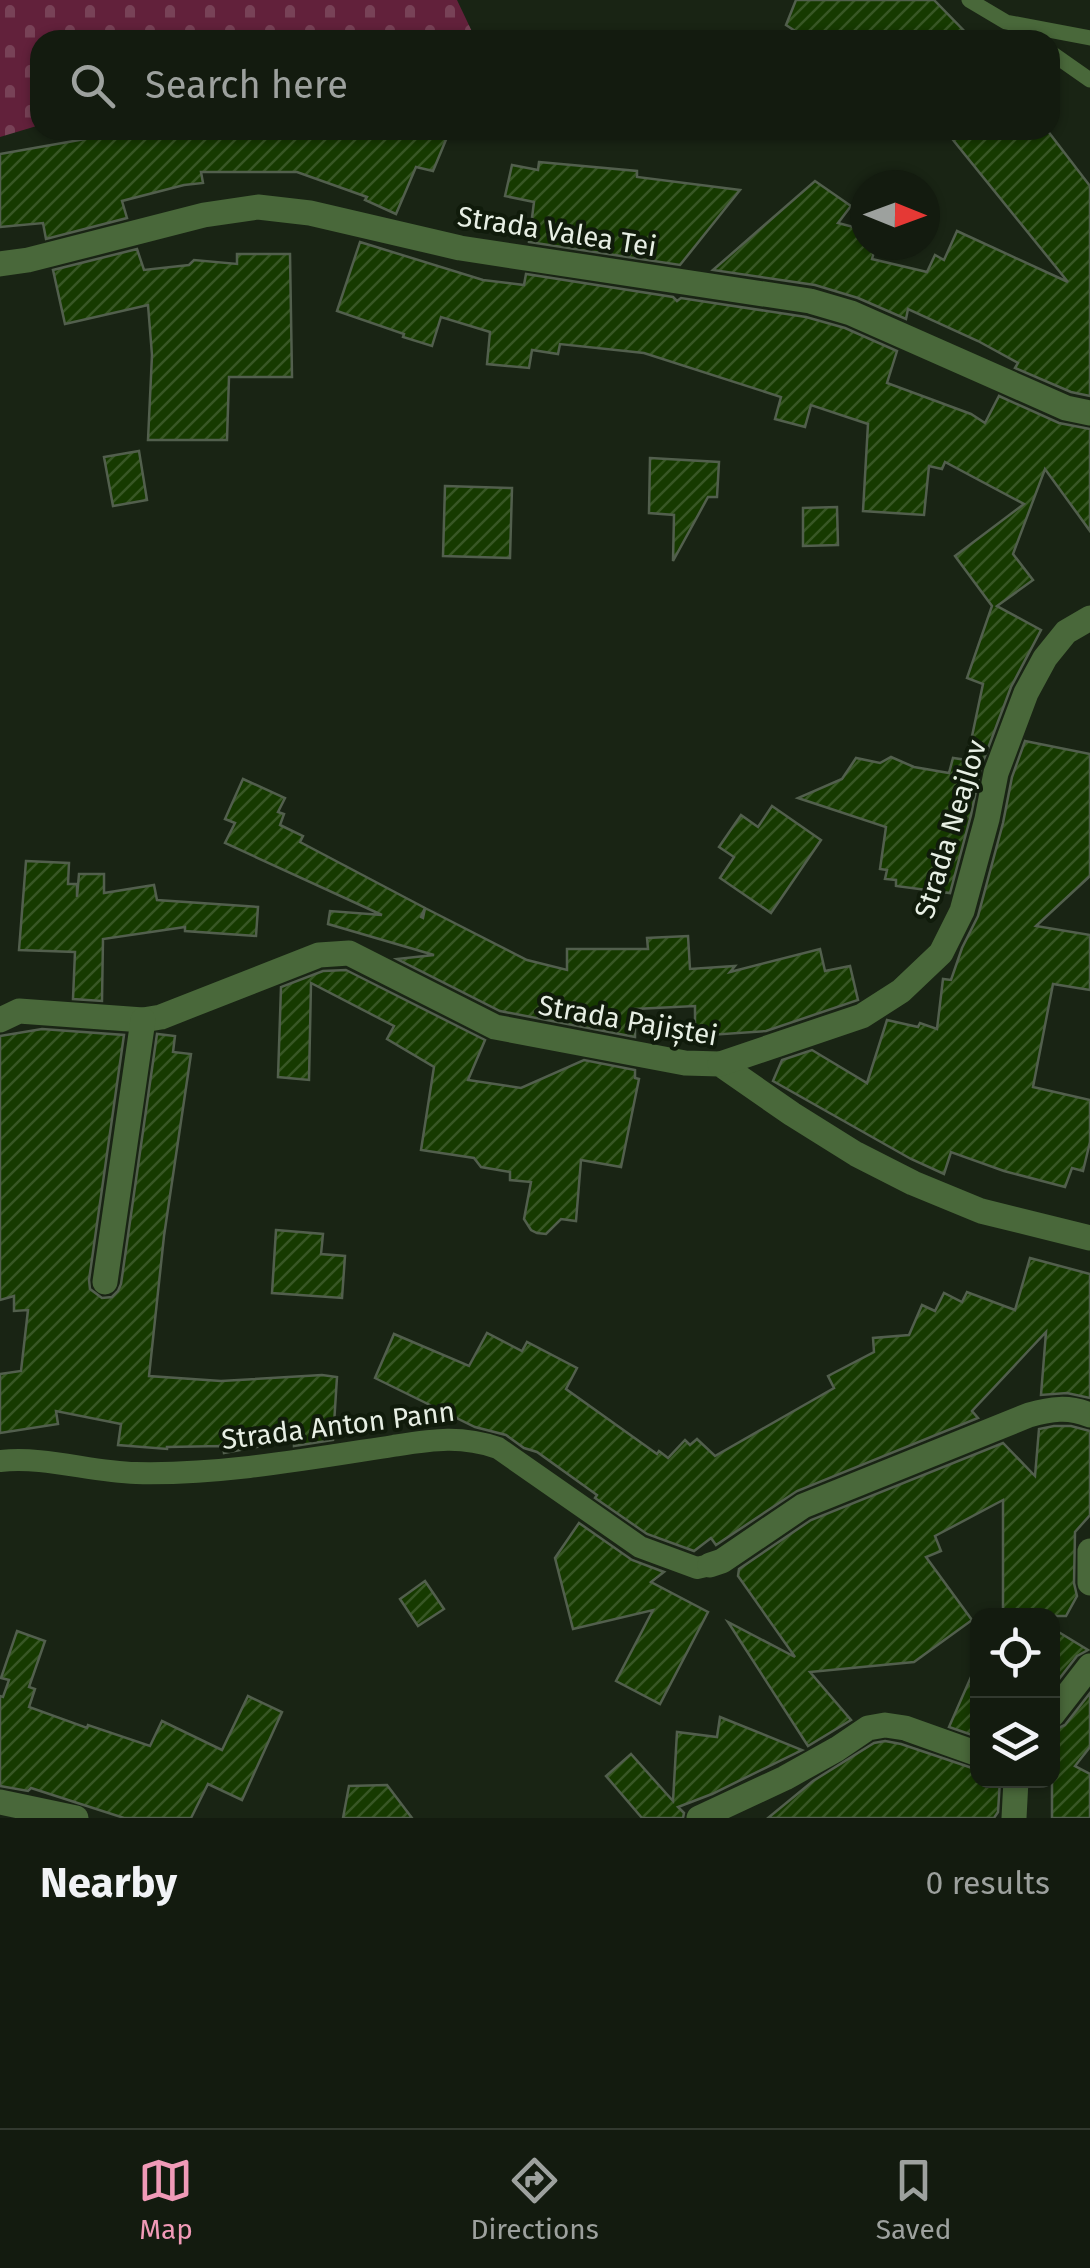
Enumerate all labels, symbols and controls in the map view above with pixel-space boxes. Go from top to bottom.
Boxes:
search box [30,30,1060,140]
icon: search [65,58,120,113]
text: Search here [145,62,348,108]
north arrow [850,170,940,260]
street label: Strada Valea Tei [455,199,659,264]
street label: Strada Neajlov [908,736,993,922]
street label: Strada Pajiștei [536,989,720,1053]
street label: Strada Anton Pann [219,1395,457,1456]
map controls [970,1608,1060,1788]
button: locate [970,1608,1060,1698]
button: layers [970,1698,1060,1788]
text: Nearby [40,1858,177,1908]
text: 0 results [925,1864,1050,1902]
tab: Map [138,2153,193,2246]
tab: Directions [470,2153,599,2246]
tab: Saved [876,2153,952,2246]

